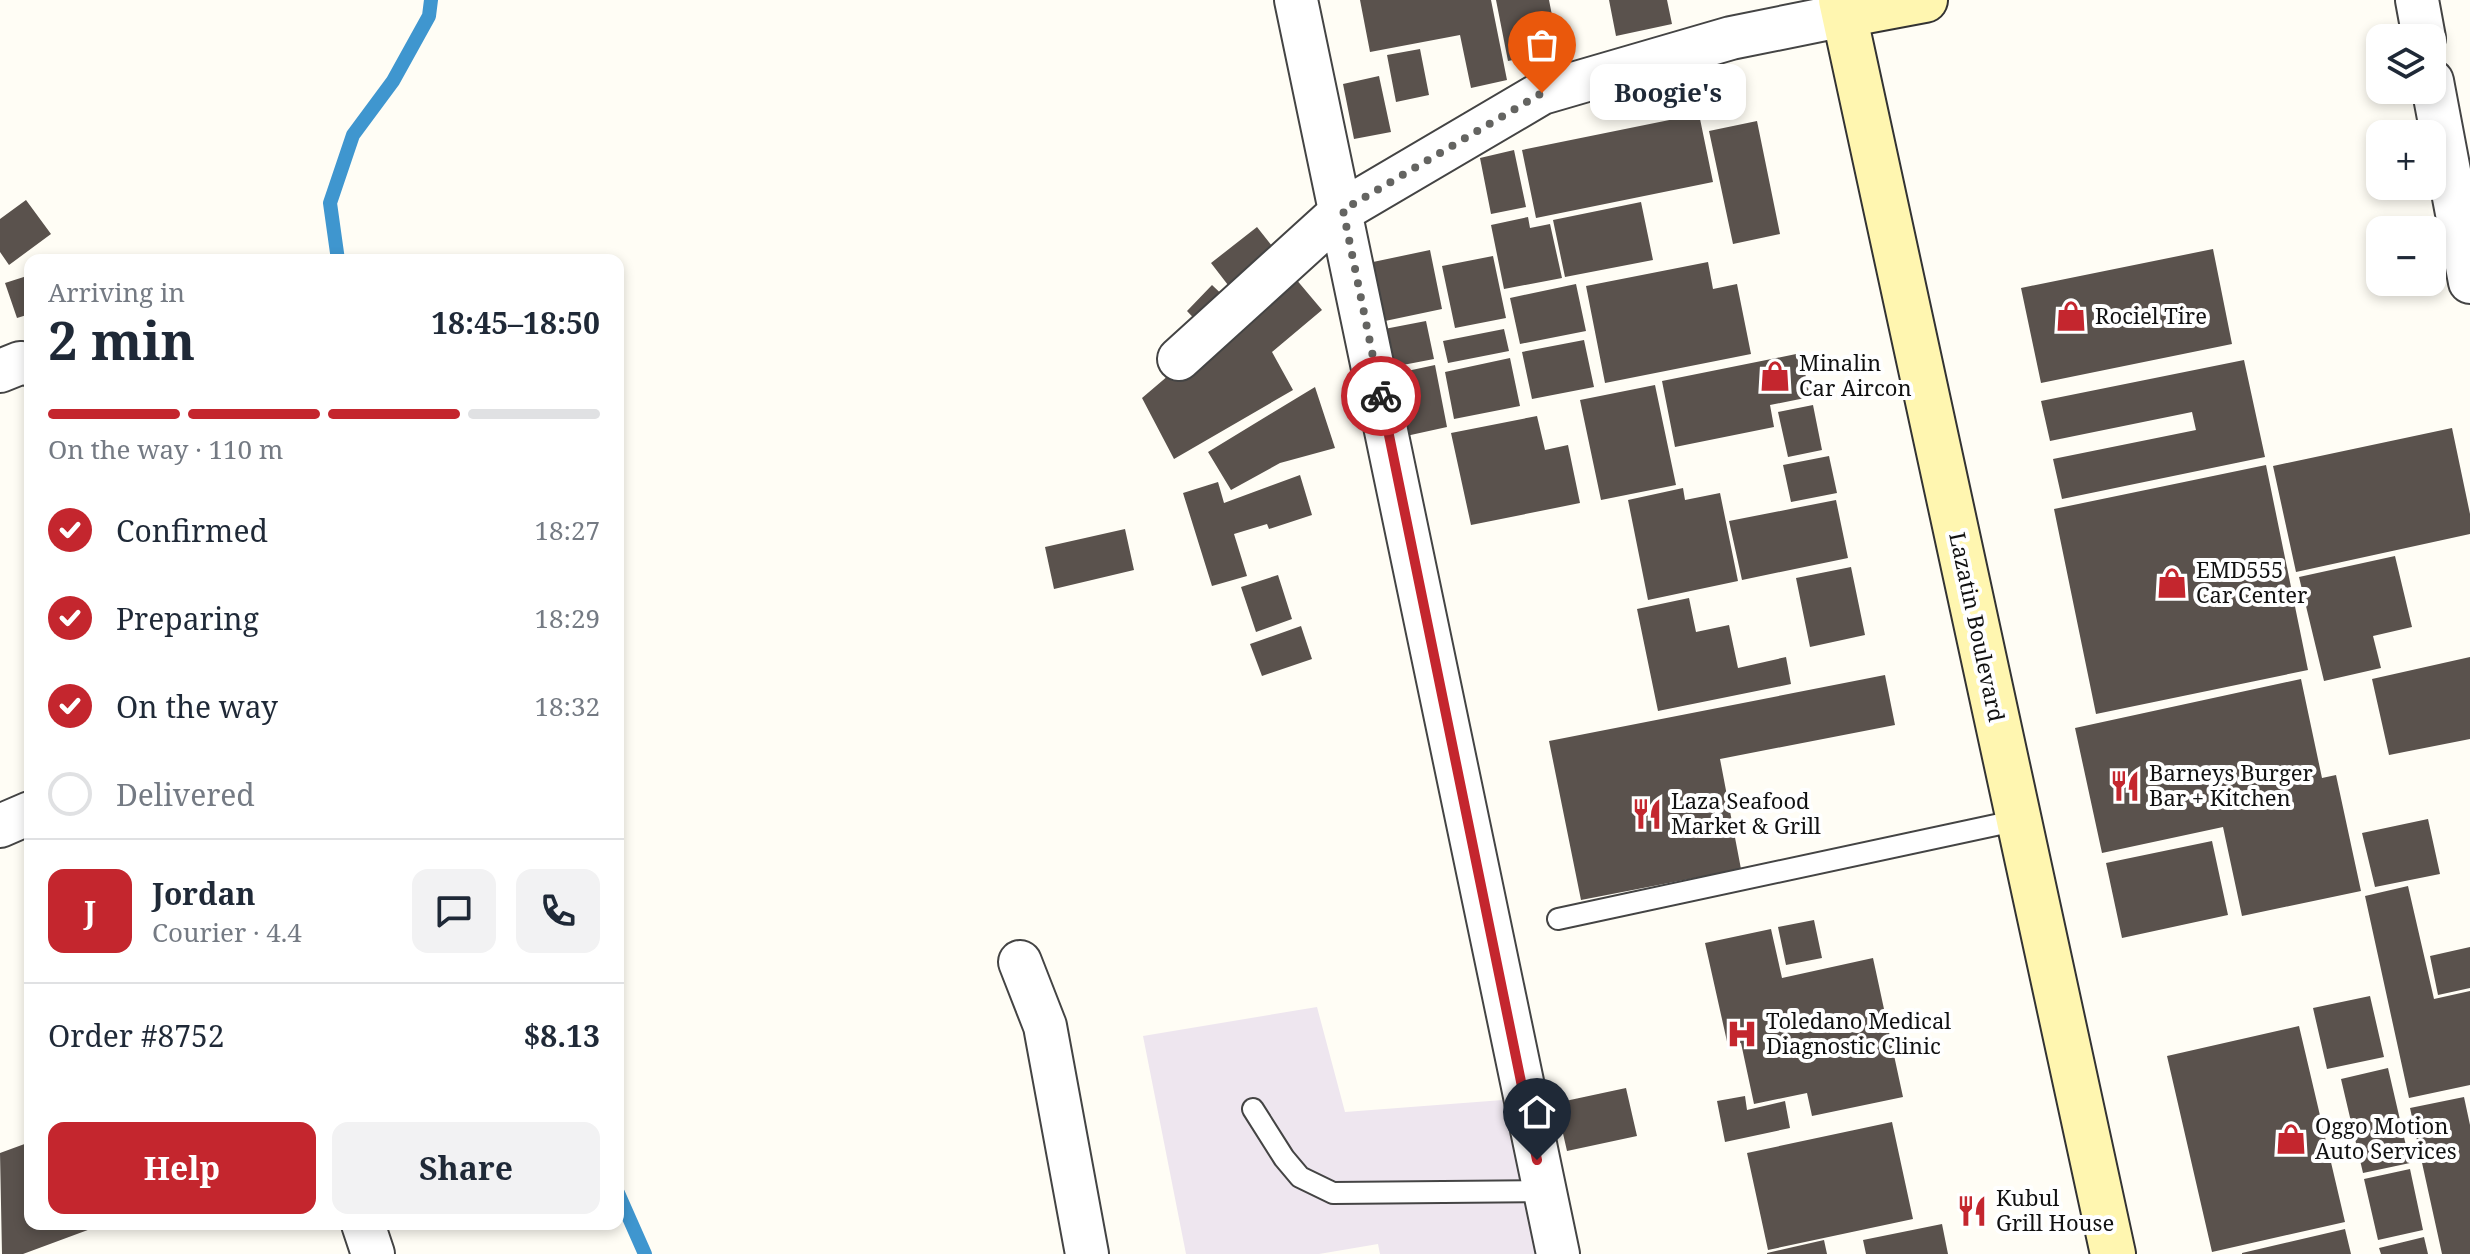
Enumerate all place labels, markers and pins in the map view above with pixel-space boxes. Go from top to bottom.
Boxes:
pin [1508,11,1576,93]
callout: Boogie's [1590,65,1746,121]
shop icon: Rociel Tire [2054,299,2088,333]
place label: Rociel Tire [2095,300,2207,330]
place label: Minalin Car Aircon [1799,347,1912,402]
shop icon: Minalin Car Aircon [1758,359,1792,393]
place label: EMD555 Car Center [2196,554,2308,609]
shop icon: EMD555 Car Center [2155,566,2189,600]
place label: Barneys Burger Bar + Kitchen [2149,757,2313,812]
restaurant icon: Barneys Burger Bar + Kitchen [2108,769,2142,803]
place label: Laza Seafood Market & Grill [1671,785,1821,840]
restaurant icon: Laza Seafood Market & Grill [1630,797,1664,831]
place label: Toledano Medical Diagnostic Clinic [1766,1005,1951,1060]
hospital icon: Toledano Medical Diagnostic Clinic [1725,1017,1759,1051]
pin [1503,1078,1571,1160]
place label: Oggo Motion Auto Services [2315,1110,2457,1165]
shop icon: Oggo Motion Auto Services [2274,1122,2308,1156]
place label: Kubul Grill House [1996,1182,2114,1237]
restaurant icon: Kubul Grill House [1955,1194,1989,1228]

